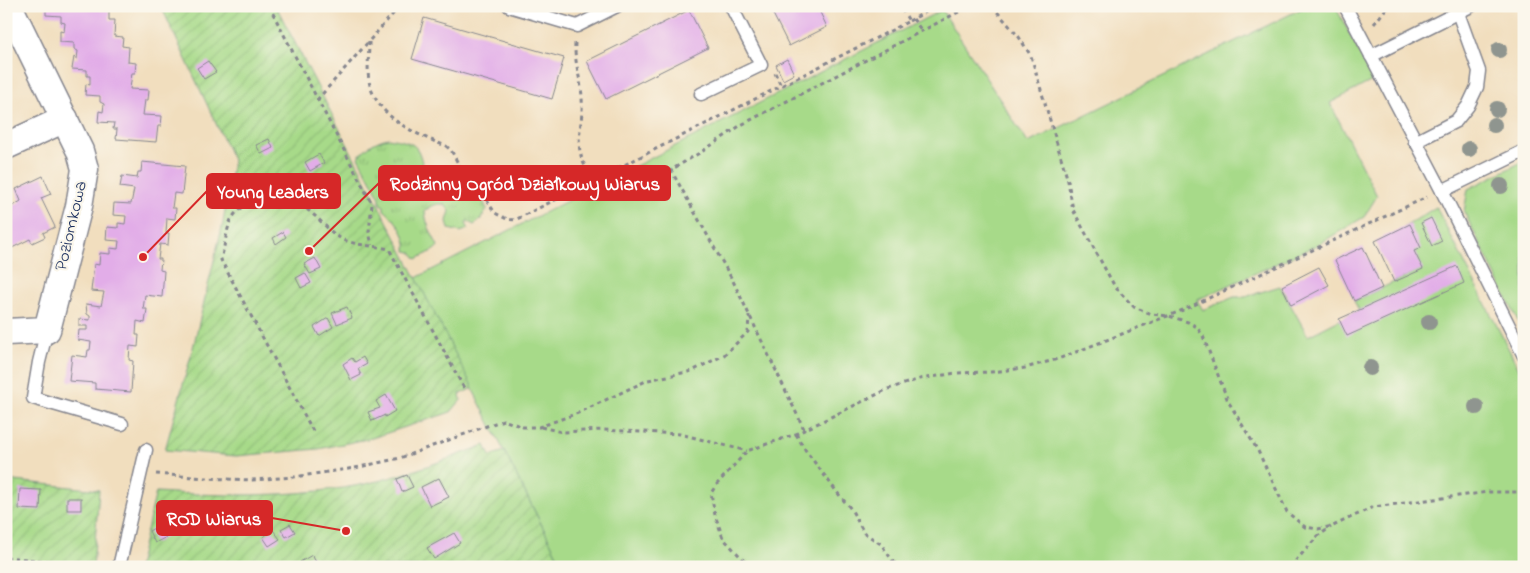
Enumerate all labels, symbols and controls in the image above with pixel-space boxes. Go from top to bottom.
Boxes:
callout: Rodzinny Ogród Działkowy Wiarus [379,166,670,200]
text: Rodzinny Ogród Działkowy Wiarus [390,172,660,201]
callout: Young Leaders [207,174,340,208]
street label: Poziomkowa [49,178,95,274]
text: Young Leaders [216,180,329,209]
callout: ROD Wiarus [157,501,272,535]
text: ROD Wiarus [167,507,262,534]

